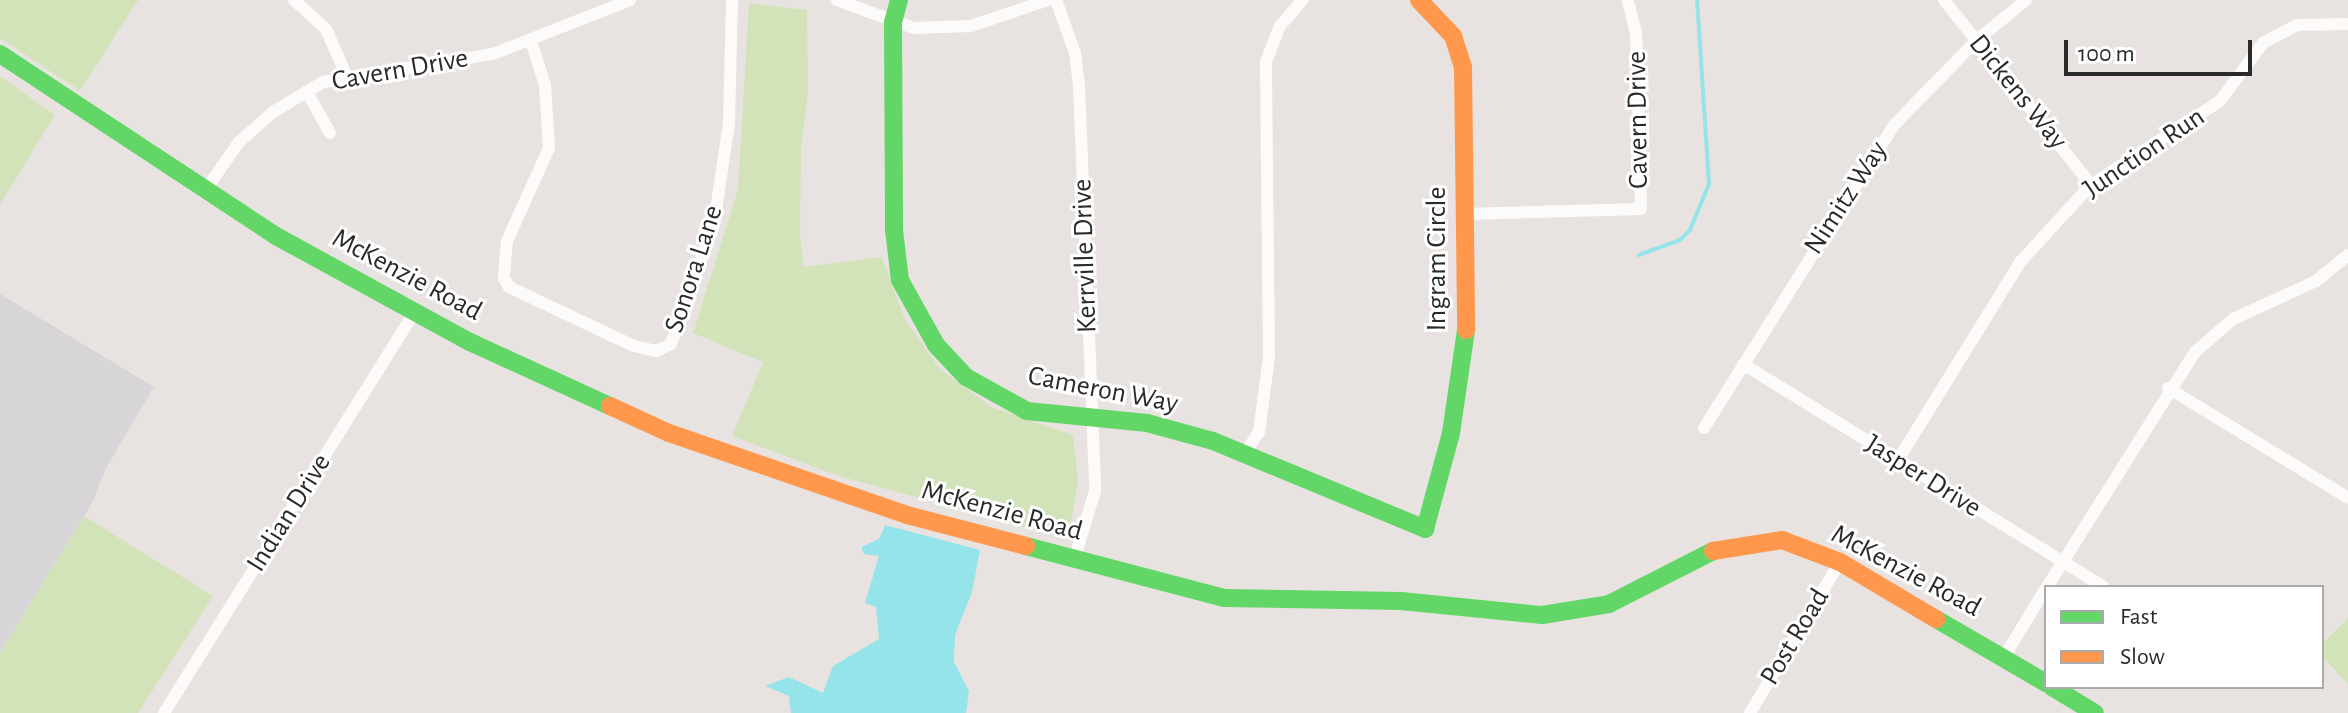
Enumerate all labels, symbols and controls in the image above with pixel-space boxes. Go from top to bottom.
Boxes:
scale bar [2068,24,2256,74]
street label: Dickens Way [1961,28,2075,156]
street label: Cavern Drive [329,41,471,99]
text: 100 m [2078,42,2135,66]
street label: Cavern Drive [1620,51,1656,189]
street label: Junction Run [2077,100,2211,206]
street label: Nimitz Way [1797,135,1895,261]
street label: Kerrville Drive [1066,178,1104,334]
street label: Ingram Circle [1420,187,1454,331]
street label: Sonora Lane [658,201,730,337]
street label: McKenzie Road [326,221,488,329]
street label: Cameron Way [1025,359,1181,421]
street label: Jasper Drive [1859,427,1987,525]
street label: Indian Drive [240,448,338,578]
street label: McKenzie Road [918,473,1086,549]
street label: McKenzie Road [1825,517,1987,625]
street label: Post Road [1753,583,1837,691]
legend [2044,585,2324,689]
text: Fast [2120,605,2157,629]
text: Slow [2120,645,2165,669]

